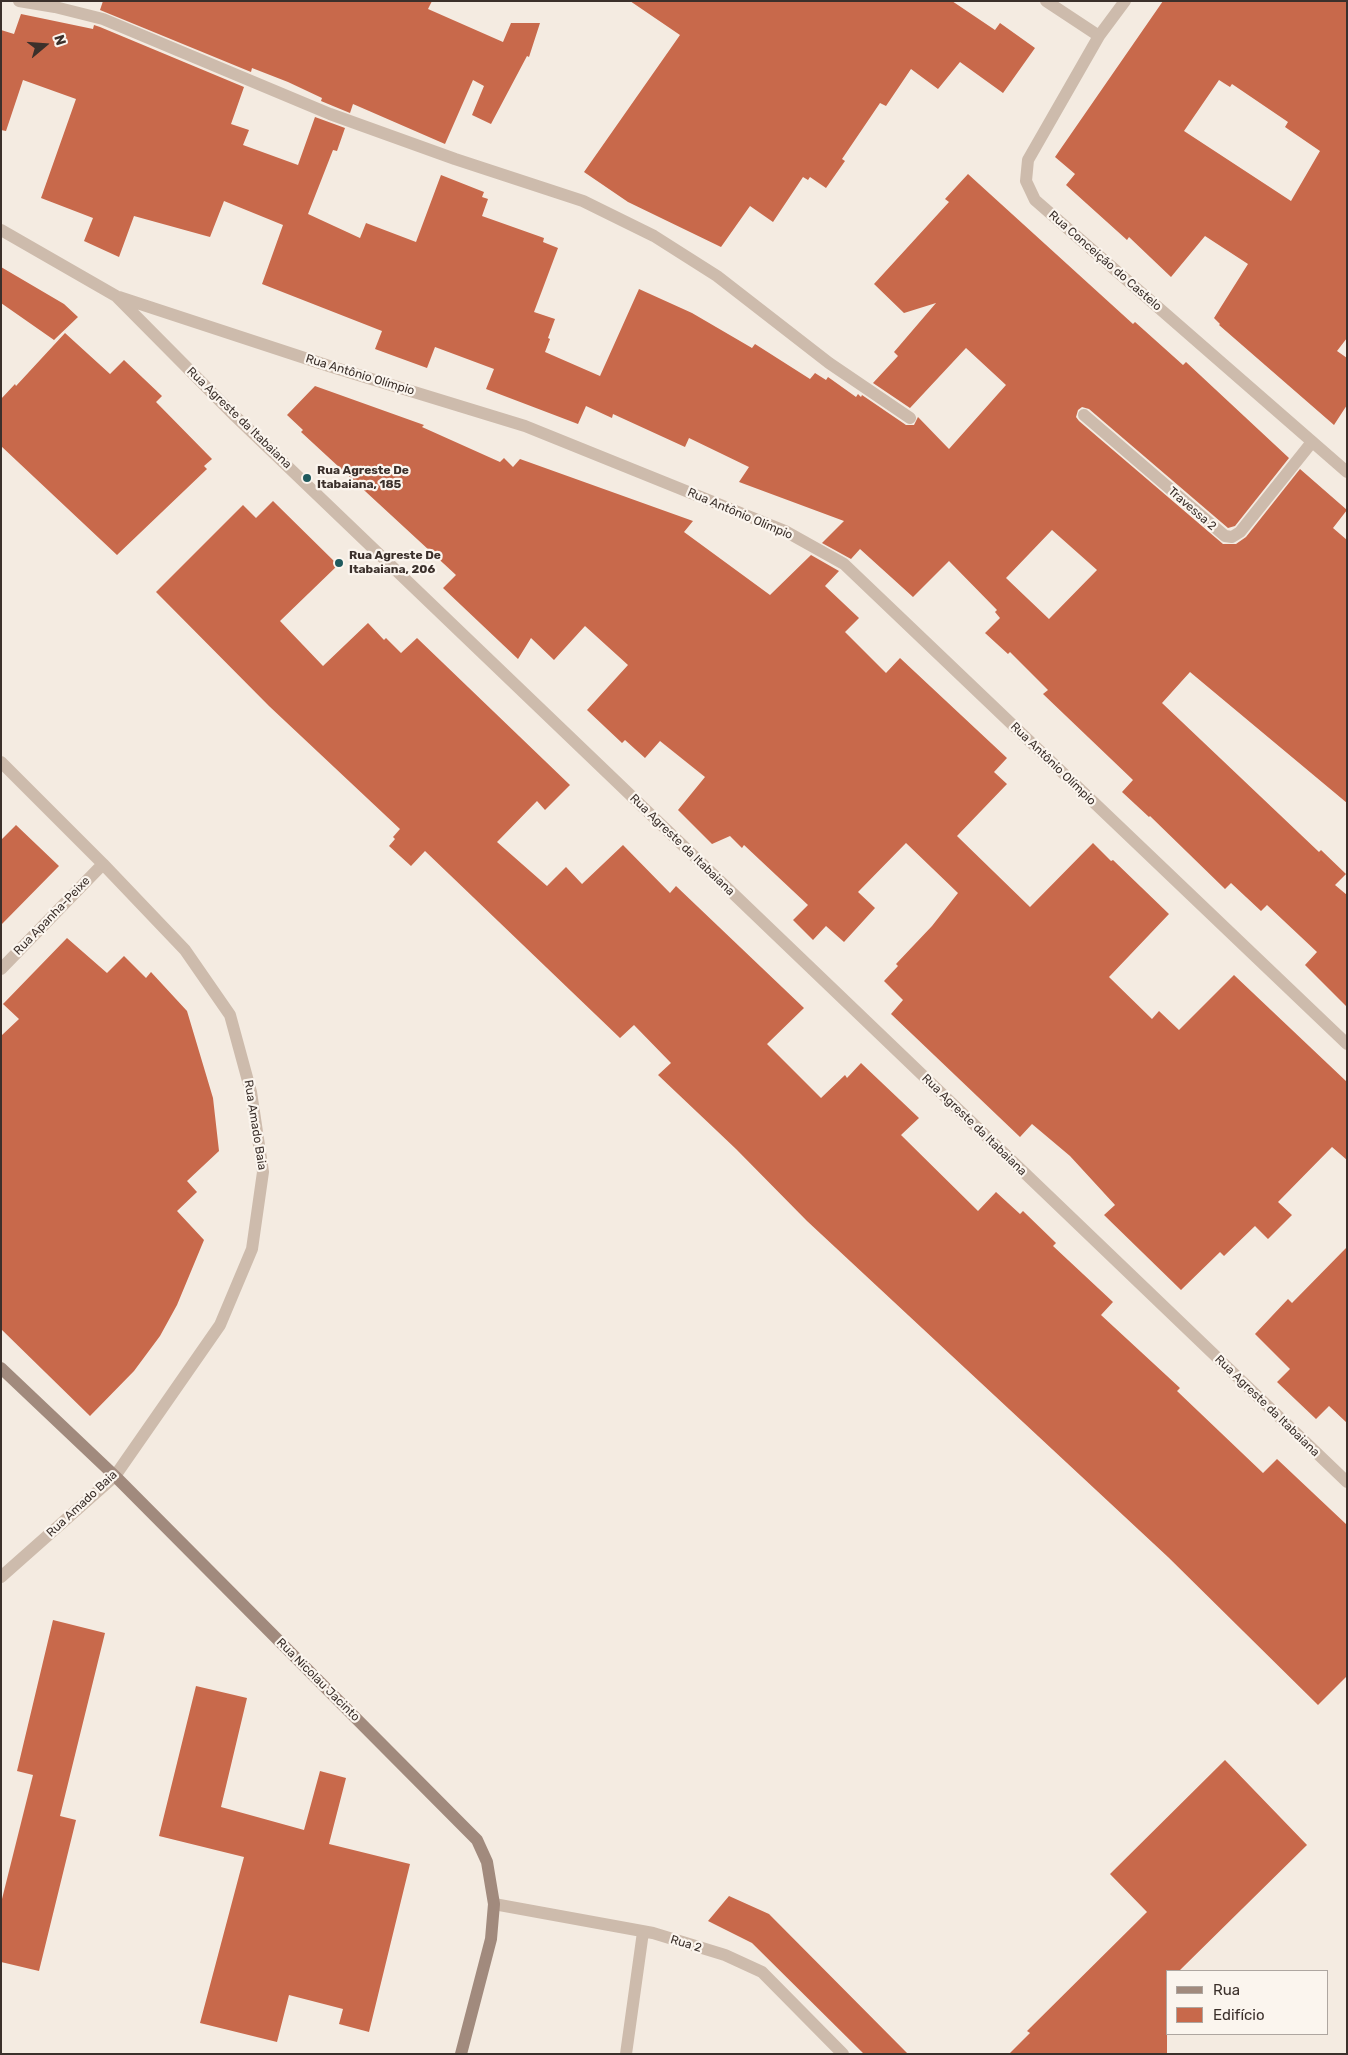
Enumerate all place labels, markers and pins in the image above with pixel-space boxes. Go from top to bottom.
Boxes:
place label: Rua Agreste De Itabaiana, 185 [317,464,409,492]
marker: Rua Agreste De Itabaiana, 185 [301,472,313,484]
place label: Rua Agreste De Itabaiana, 206 [349,549,441,577]
marker: Rua Agreste De Itabaiana, 206 [333,557,345,569]

